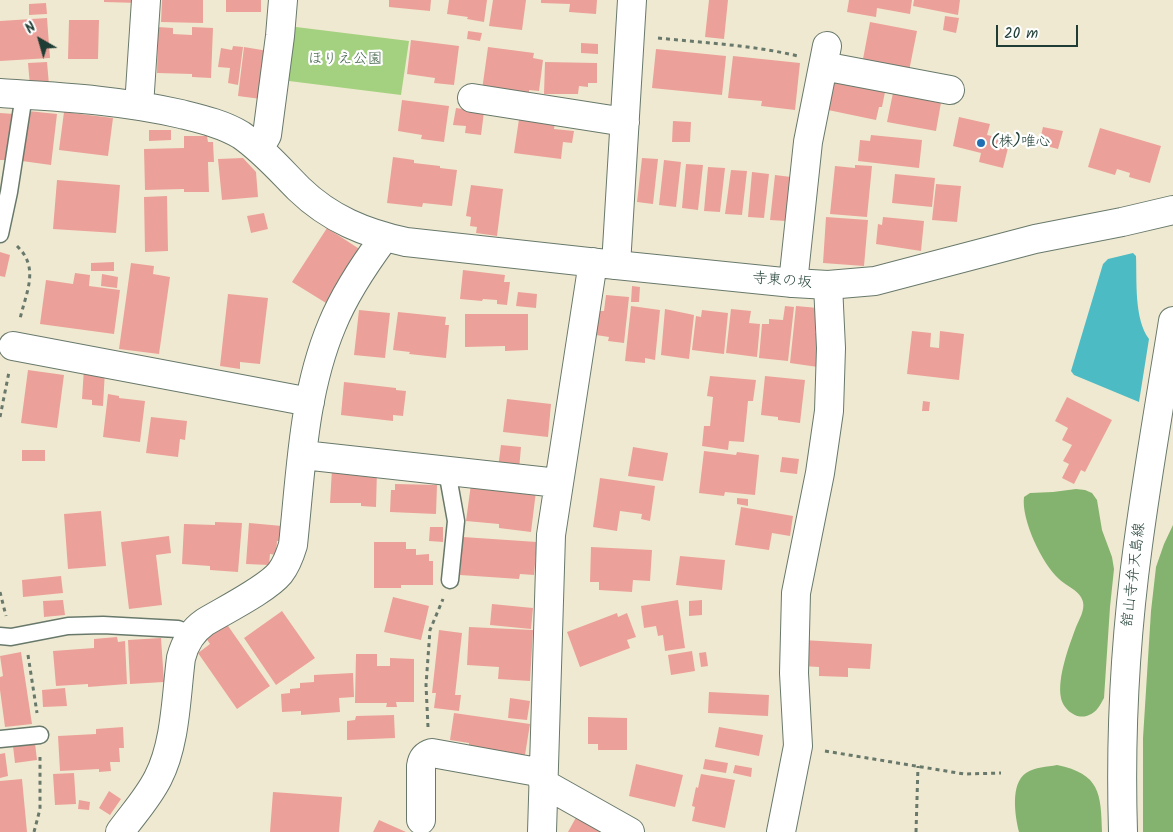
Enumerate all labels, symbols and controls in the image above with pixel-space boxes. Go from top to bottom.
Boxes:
north arrow [15,15,65,65]
scale bar [998,15,1080,47]
text: N [21,17,41,40]
text: 20 m [1004,22,1038,46]
park label: ほりえ公園 [308,51,382,69]
place label: (株)唯心 [991,134,1051,152]
marker: (株)唯心 [975,137,987,149]
street label: 寺東の坂 [751,270,813,294]
street label: 舘山寺弁天島線 [1120,522,1150,628]

